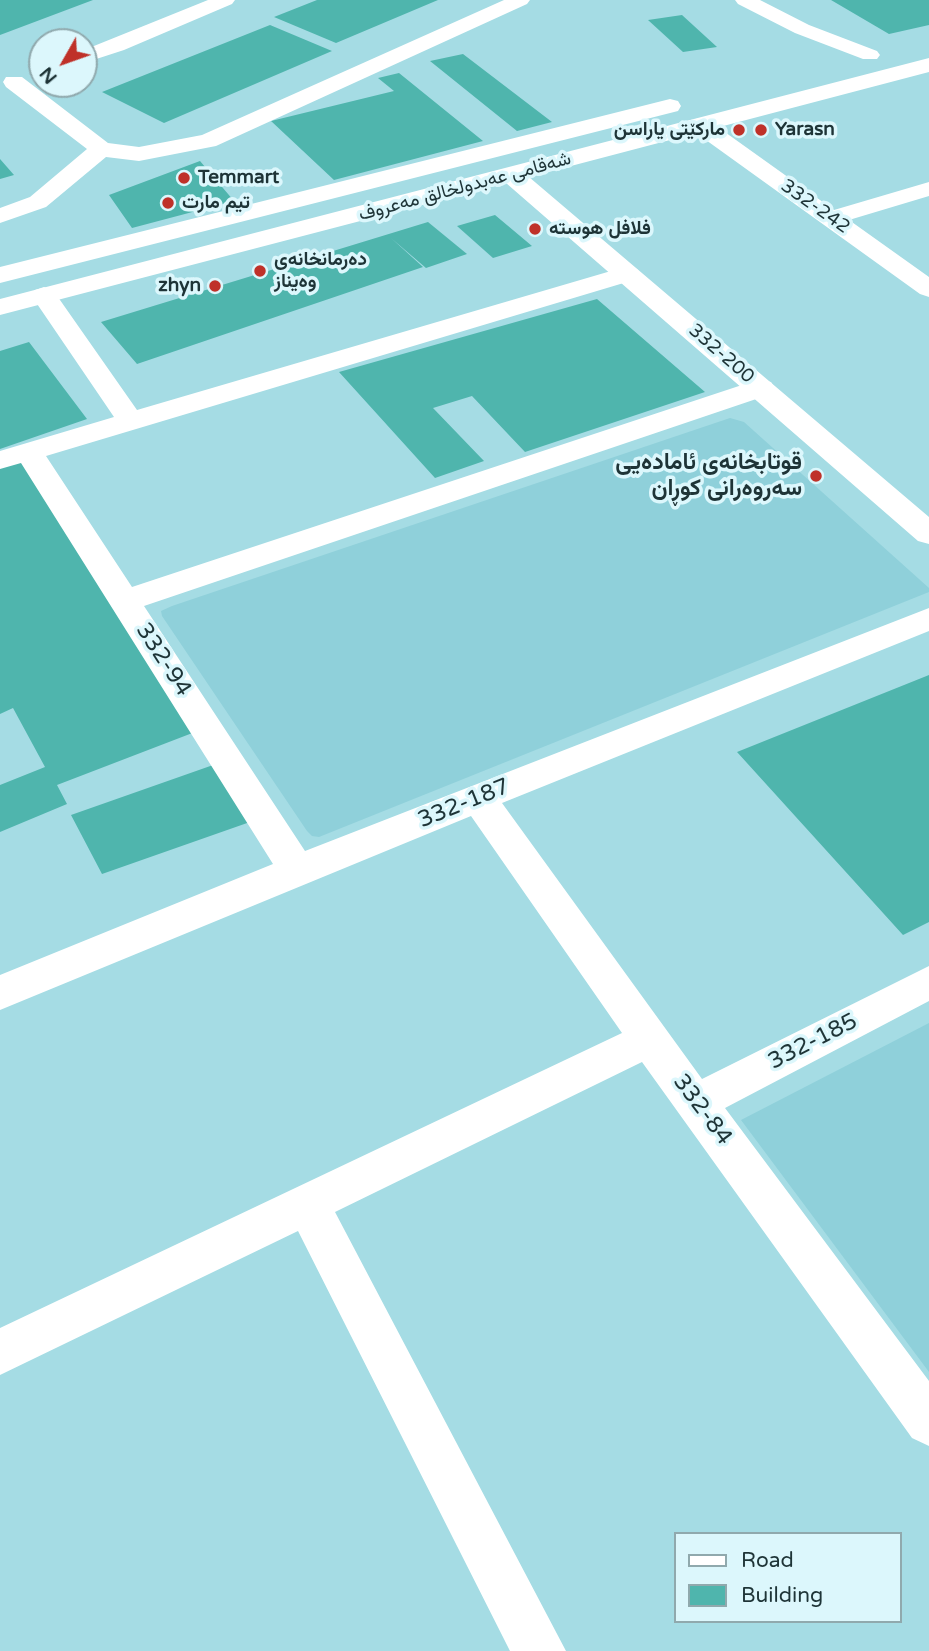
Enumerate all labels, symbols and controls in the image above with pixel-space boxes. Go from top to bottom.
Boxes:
north arrow [28,28,98,98]
text: N [35,62,62,88]
place label: مارکێتی یاراسن [614,119,725,141]
place label: Yarasn [775,119,835,141]
marker: مارکێتی یاراسن [731,122,747,138]
marker: Yarasn [753,122,769,138]
street label: شەقامی عەبدولخالق مەعروف [356,148,574,226]
place label: Temmart [198,167,279,189]
marker: Temmart [176,170,192,186]
street label: 332-242 [776,175,854,239]
place label: تيم مارت [182,192,250,214]
marker: تيم مارت [160,195,176,211]
place label: فلافل هوسته [549,218,651,240]
marker: فلافل هوسته [527,221,543,237]
place label: دەرمانخانەی وەیناز [274,249,367,293]
marker: دەرمانخانەی وەیناز [252,263,268,279]
place label: zhyn [158,275,201,297]
marker: zhyn [207,278,223,294]
street label: 332-200 [684,319,758,389]
place label: قوتابخانەی ئامادەیی سەروەرانی کوڕان [615,449,802,503]
marker: قوتابخانەی ئامادەیی سەروەرانی کوڕان [808,468,824,484]
street label: 332-94 [129,618,197,702]
street label: 332-187 [414,773,514,835]
street label: 332-185 [764,1008,862,1076]
street label: 332-84 [666,1069,738,1151]
legend [674,1532,901,1623]
text: Road [741,1548,794,1573]
text: Building [741,1583,823,1608]

